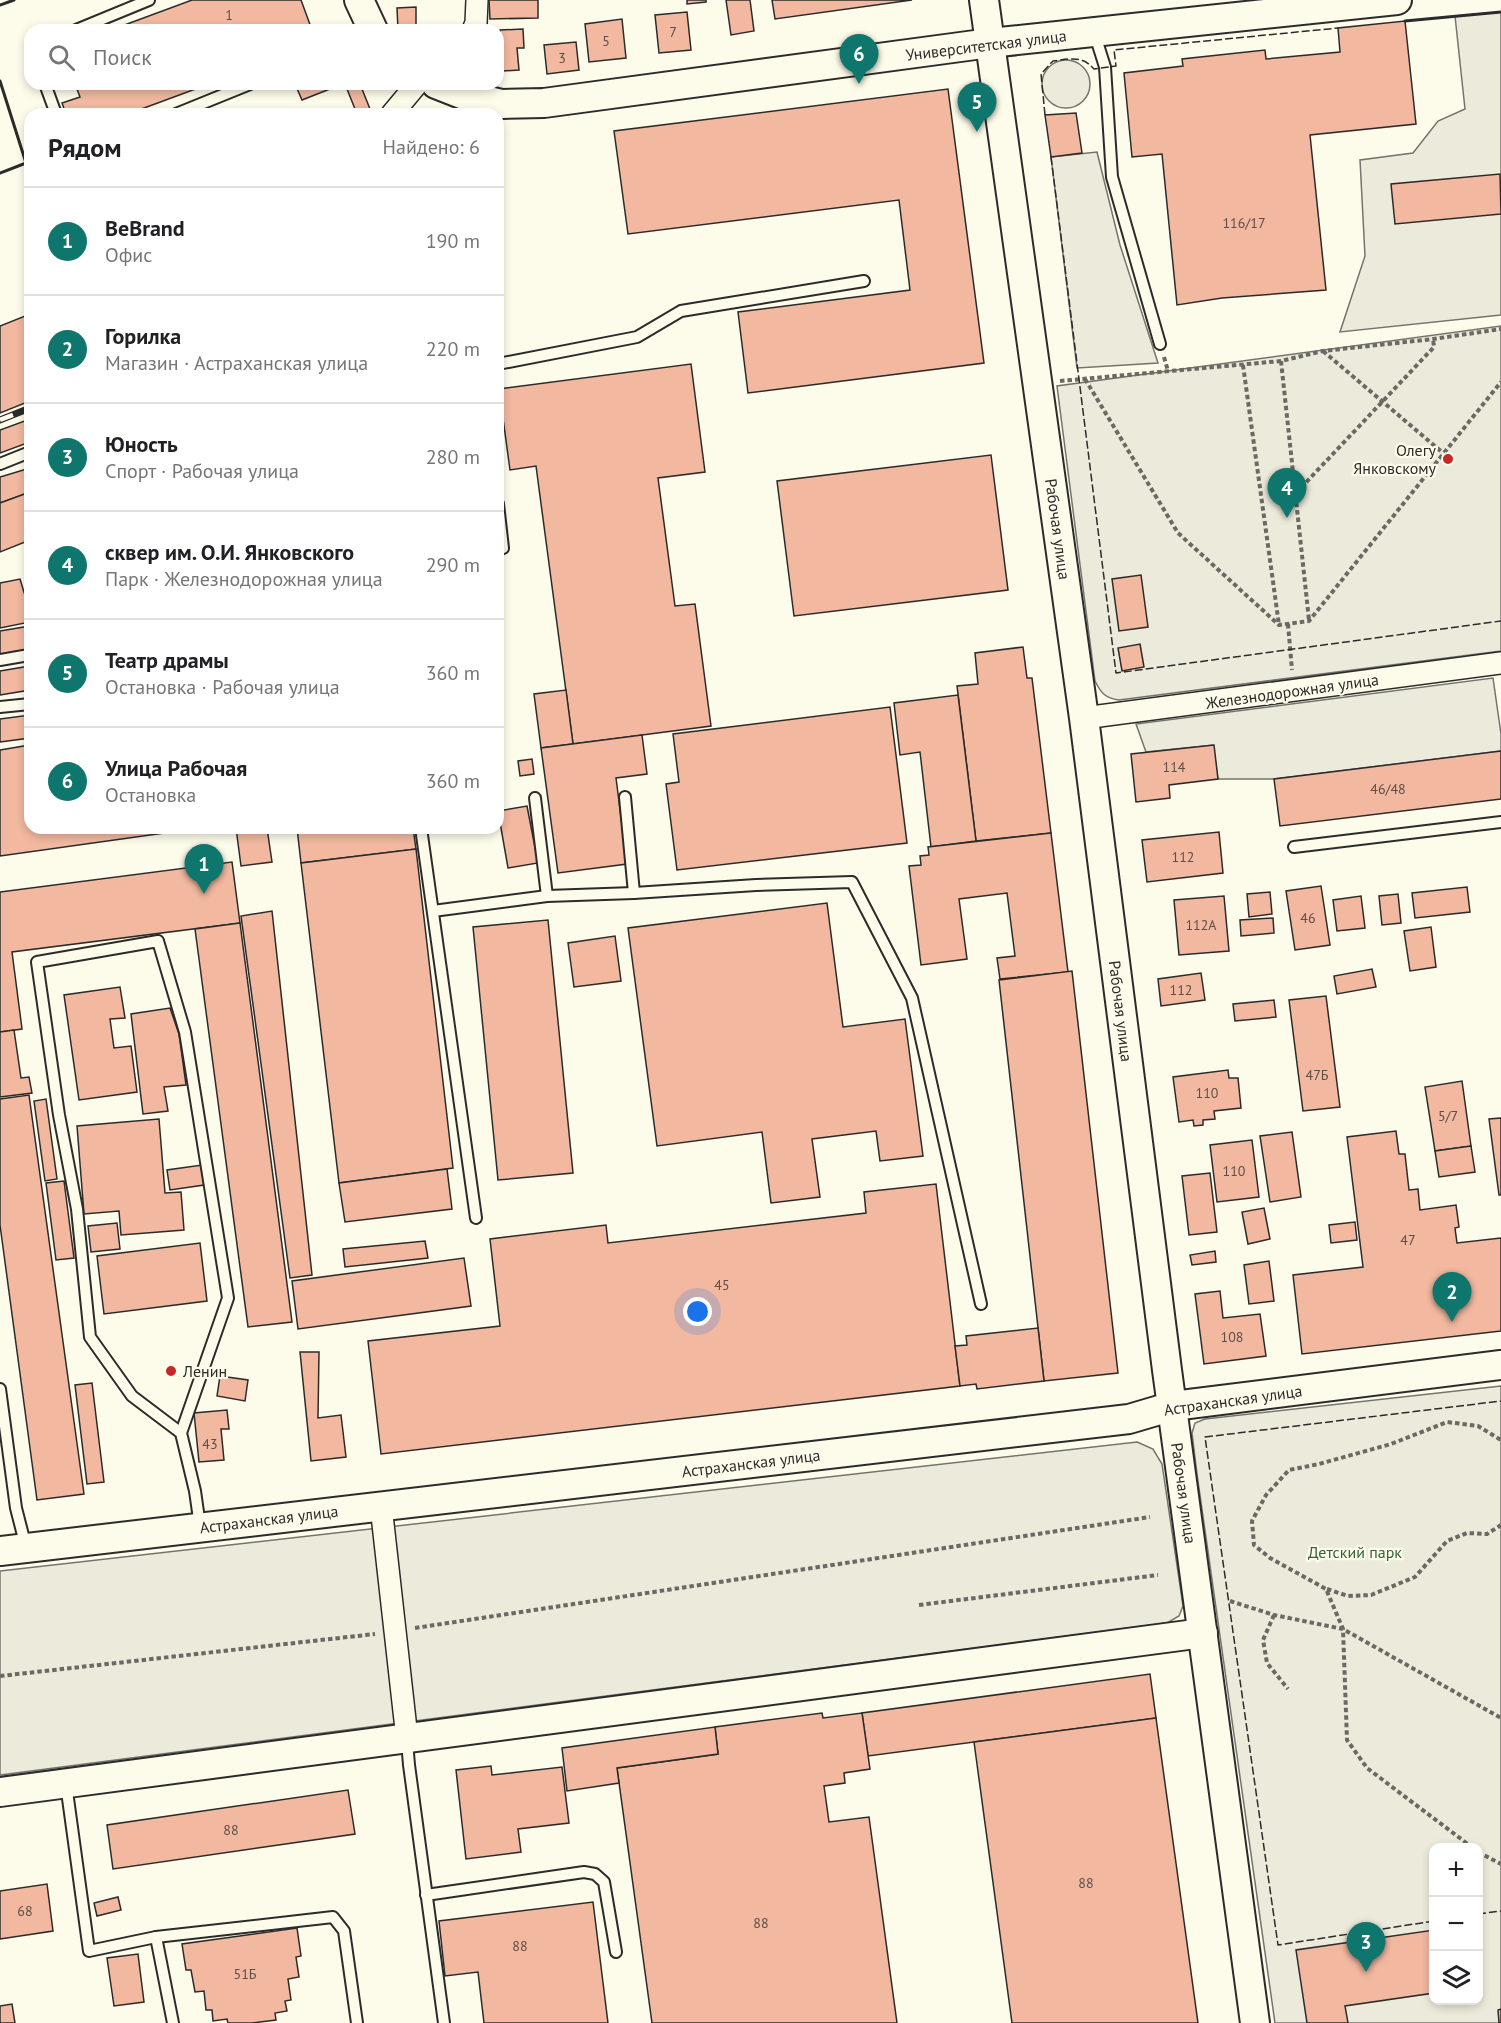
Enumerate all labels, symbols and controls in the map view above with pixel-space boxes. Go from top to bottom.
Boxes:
house number: 1 [225,6,233,24]
house number: 7 [669,23,677,41]
search box [24,24,504,90]
street label: Университетская улица [904,25,1068,65]
house number: 5 [602,32,610,50]
pin: 6 [840,34,878,84]
icon: search [45,41,78,74]
text: Поиск [93,43,152,71]
house number: 3 [558,49,566,67]
pin: 5 [958,82,996,132]
text: Рядом [48,131,122,164]
text: Найдено: 6 [383,134,480,160]
text: BeBrand [105,214,185,242]
house number: 116/17 [1222,214,1266,232]
text: 1 [62,228,73,254]
text: 190 m [426,228,480,254]
text: Офис [105,242,152,268]
text: Горилка [105,322,181,350]
text: 2 [62,336,73,362]
text: 220 m [426,336,480,362]
text: Магазин · Астраханская улица [105,350,368,376]
text: Юность [105,430,178,458]
place label: Олегу Янковскому [1353,440,1437,478]
text: 3 [62,444,73,470]
text: 280 m [426,444,480,470]
marker: Олегу Янковскому [1441,452,1455,466]
text: Спорт · Рабочая улица [105,458,299,484]
pin: 4 [1268,468,1306,518]
street label: Рабочая улица [1041,477,1075,581]
text: сквер им. О.И. Янковского [105,538,354,566]
text: 4 [62,552,73,578]
text: 290 m [426,552,480,578]
text: Парк · Железнодорожная улица [105,566,383,592]
text: Театр драмы [105,646,229,674]
text: 5 [62,660,73,686]
text: 360 m [426,660,480,686]
street label: Железнодорожная улица [1203,669,1380,713]
text: Остановка · Рабочая улица [105,674,340,700]
text: Улица Рабочая [105,754,247,782]
house number: 114 [1163,758,1186,776]
text: 6 [62,768,73,794]
text: 360 m [426,768,480,794]
house number: 46/48 [1370,780,1406,798]
text: Остановка [105,782,196,808]
pin: 1 [184,844,224,894]
house number: 112 [1172,848,1194,866]
house number: 46 [1300,909,1316,927]
house number: 112А [1185,916,1217,934]
street label: Рабочая улица [1105,959,1137,1063]
house number: 112 [1170,981,1192,999]
house number: 47Б [1306,1066,1329,1084]
house number: 110 [1196,1084,1219,1102]
house number: 5/7 [1438,1107,1458,1125]
house number: 110 [1223,1162,1246,1180]
house number: 47 [1400,1231,1416,1249]
pin: 2 [1432,1272,1472,1322]
house number: 45 [714,1276,730,1294]
your location [683,1297,712,1326]
house number: 108 [1221,1328,1243,1346]
place label: Ленин [182,1361,227,1381]
marker: Ленин [164,1364,178,1378]
street label: Астраханская улица [1163,1380,1303,1420]
house number: 43 [202,1435,218,1453]
street label: Рабочая улица [1167,1441,1201,1545]
street label: Астраханская улица [681,1445,821,1481]
street label: Астраханская улица [199,1501,339,1537]
park label: Детский парк [1308,1542,1402,1562]
house number: 88 [223,1821,239,1839]
map controls [1429,1843,1483,2005]
button: + [1429,1843,1483,1897]
house number: 88 [1078,1874,1094,1892]
button: − [1429,1897,1483,1951]
house number: 68 [17,1902,33,1920]
house number: 88 [753,1914,769,1932]
pin: 3 [1346,1922,1386,1972]
house number: 88 [512,1937,528,1955]
button: layers [1429,1951,1483,2005]
house number: 51Б [234,1965,257,1983]

